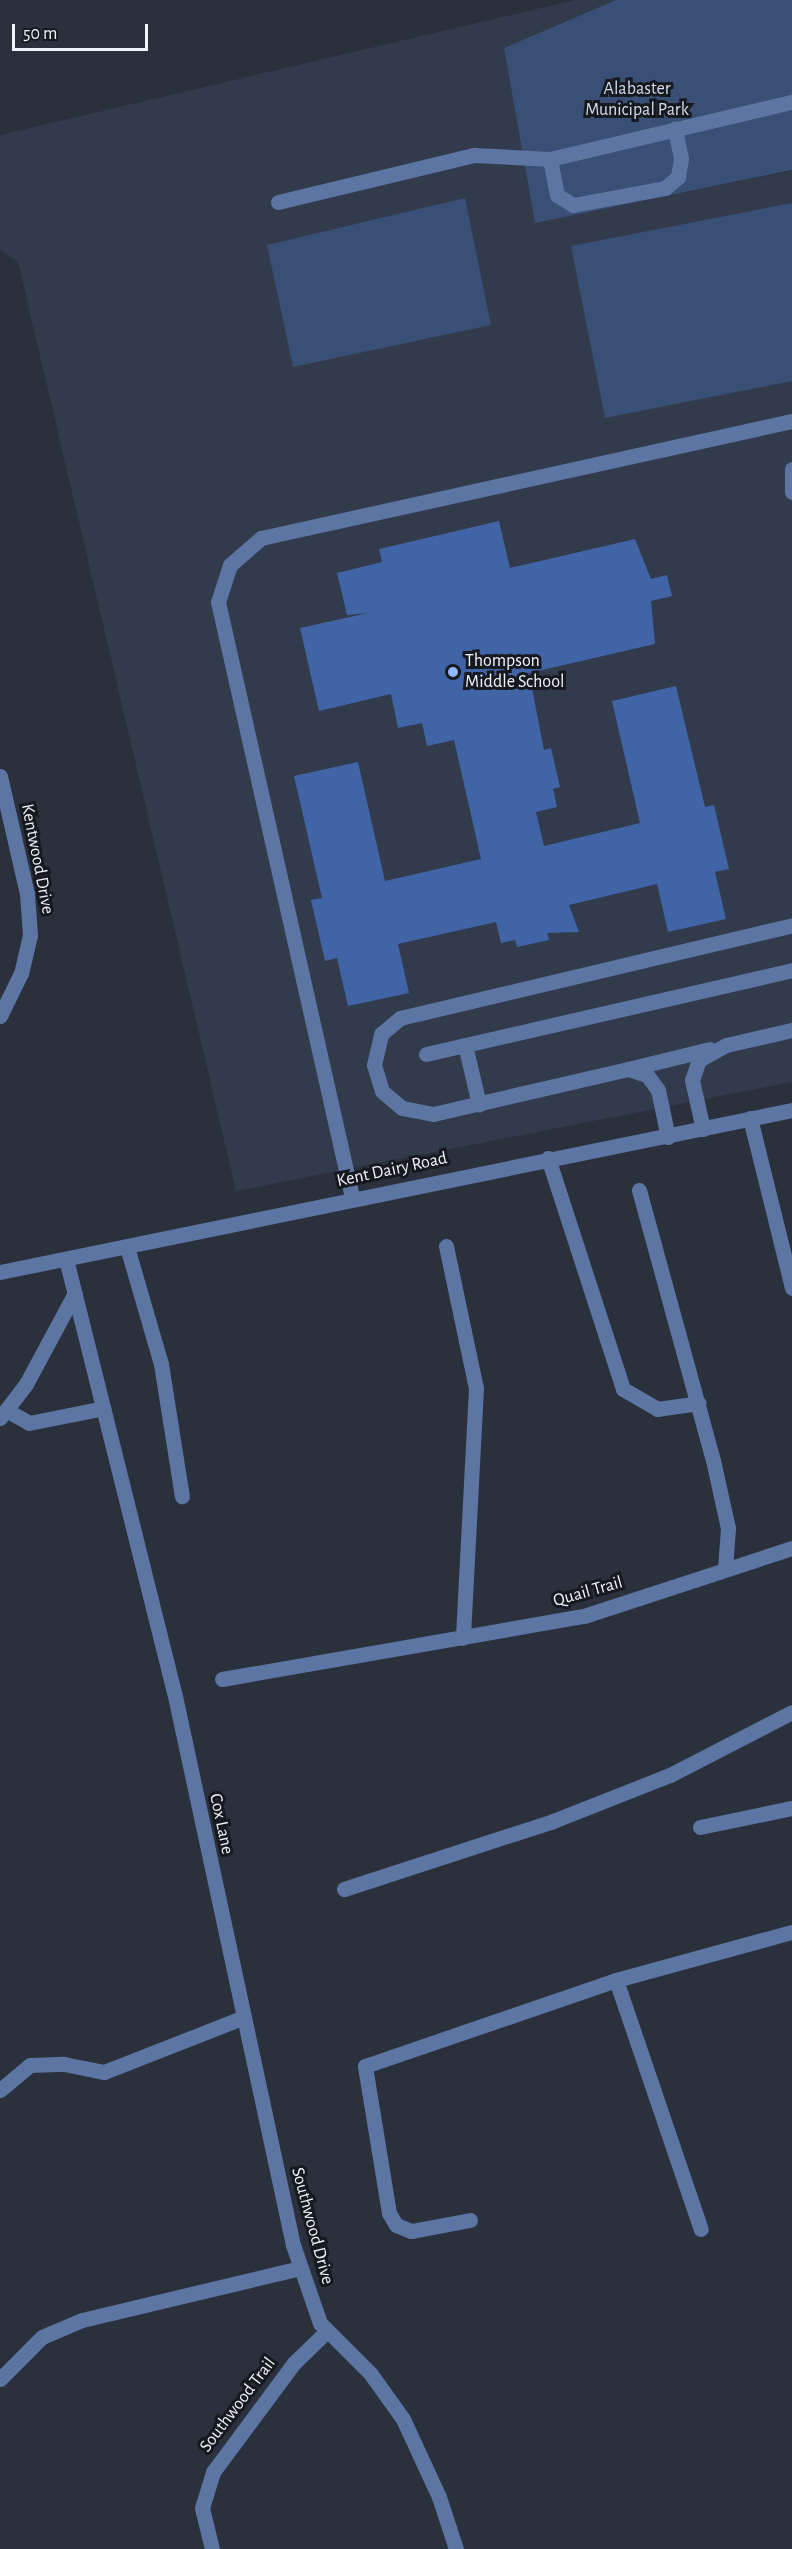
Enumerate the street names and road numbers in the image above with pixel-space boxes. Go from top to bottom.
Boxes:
street label: Kentwood Drive [16,802,58,916]
street label: Kent Dairy Road [335,1148,449,1192]
street label: Quail Trail [551,1572,625,1612]
street label: Cox Lane [204,1792,238,1856]
street label: Southwood Drive [286,2165,338,2287]
street label: Southwood Trail [195,2353,281,2457]

